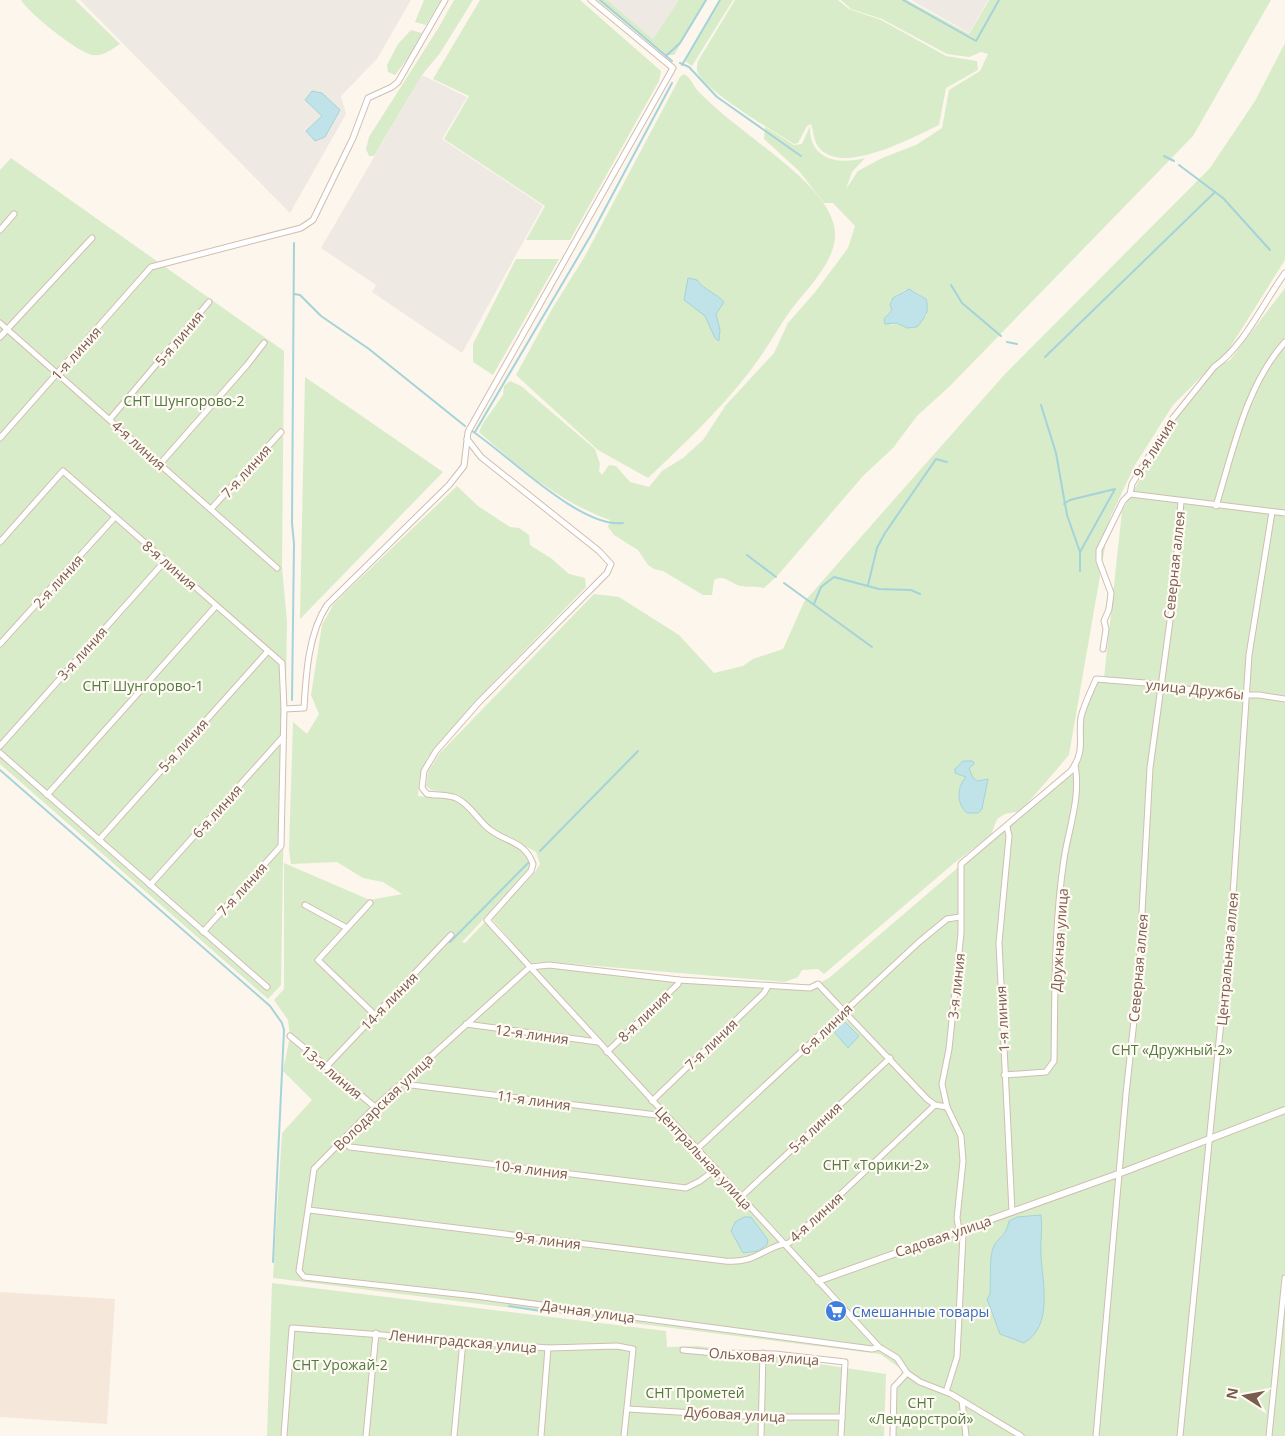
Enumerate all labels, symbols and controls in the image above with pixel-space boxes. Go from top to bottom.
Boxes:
street label: 5-я линия [150,306,208,370]
street label: 1-я линия [47,322,105,384]
park label: СНТ Шунгорово-2 [123,391,245,410]
street label: 9-я линия [1128,415,1180,481]
street label: 4-я линия [108,416,170,474]
street label: 7-я линия [217,440,275,502]
street label: Северная аллея [1159,510,1189,620]
street label: 8-я линия [139,536,201,594]
street label: 2-я линия [29,550,87,612]
street label: 3-я линия [53,622,111,684]
street label: улица Дружбы [1145,674,1245,704]
park label: СНТ Шунгорово-1 [82,676,204,695]
street label: 5-я линия [154,714,212,776]
street label: 6-я линия [188,780,246,842]
street label: 7-я линия [213,858,271,920]
street label: Дружная улица [1046,887,1072,993]
street label: Центральная аллея [1212,892,1242,1026]
street label: Северная аллея [1124,913,1152,1023]
street label: 3-я линия [943,952,969,1020]
street label: 14-я линия [356,968,422,1034]
street label: 1-я линия [991,985,1013,1053]
street label: 8-я линия [614,986,674,1046]
street label: 6-я линия [796,999,856,1059]
street label: 7-я линия [681,1014,741,1074]
street label: 12-я линия [494,1019,570,1049]
park label: СНТ «Дружный-2» [1112,1040,1232,1059]
street label: 13-я линия [297,1041,367,1103]
street label: Володарская улица [329,1049,437,1155]
street label: 11-я линия [496,1085,572,1115]
street label: 5-я линия [784,1097,846,1157]
street label: Центральная улица [651,1102,757,1214]
street label: 10-я линия [493,1155,569,1183]
park label: СНТ «Торики-2» [823,1155,929,1174]
street label: 4-я линия [785,1188,847,1246]
street label: Садовая улица [892,1211,994,1261]
street label: 9-я линия [514,1227,582,1253]
street label: Дачная улица [540,1295,636,1327]
supermarket icon: Смешанные товары [824,1299,848,1323]
place label: Смешанные товары [852,1302,989,1321]
street label: Ленинградская улица [388,1325,538,1357]
street label: Ольховая улица [708,1343,820,1369]
park label: СНТ Урожай-2 [292,1355,388,1374]
north arrow [1220,1371,1270,1421]
park label: СНТ Прометей [645,1383,745,1402]
text: N [1221,1386,1242,1401]
park label: СНТ «Лендорстрой» [869,1393,973,1428]
street label: Дубовая улица [684,1402,786,1426]

